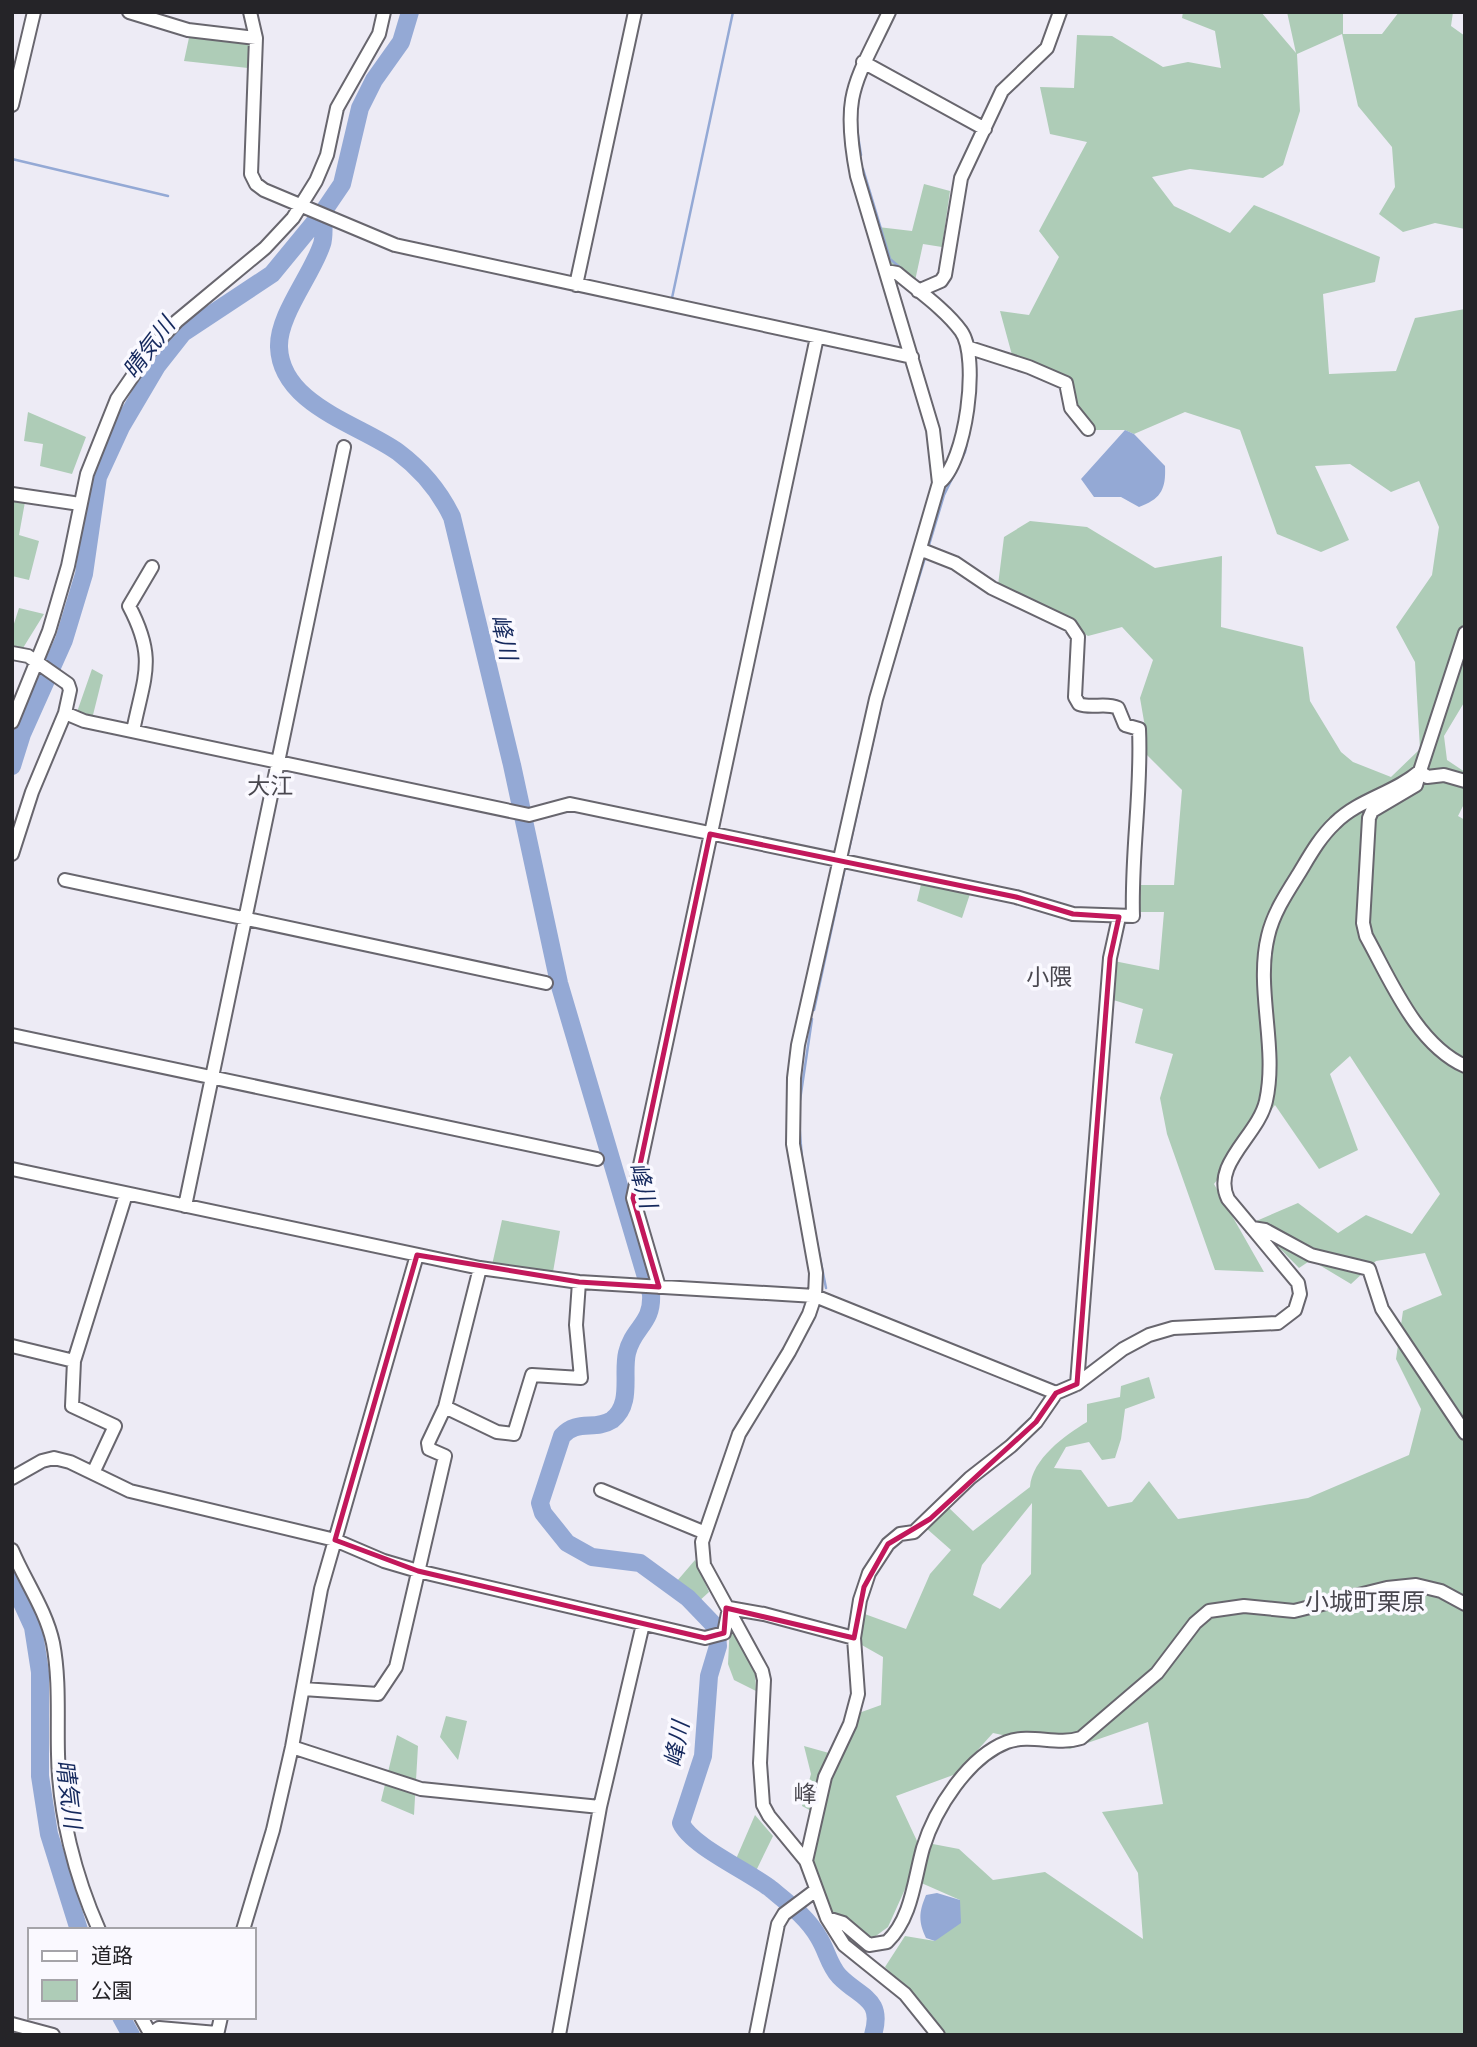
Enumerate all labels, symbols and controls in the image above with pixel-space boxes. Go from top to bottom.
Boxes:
water label: 晴気川 [114,307,183,384]
water label: 峰川 [484,611,526,666]
district label: 大江 [247,769,293,801]
district label: 小隈 [1026,960,1072,992]
water label: 峰川 [622,1158,667,1214]
district label: 小城町栗原 [1305,1584,1425,1617]
water label: 峰川 [656,1716,696,1769]
water label: 晴気川 [50,1758,90,1833]
district label: 峰 [794,1777,817,1809]
legend [28,1928,256,2019]
text: 道路 [91,1941,133,1969]
text: 公園 [91,1976,133,2004]

